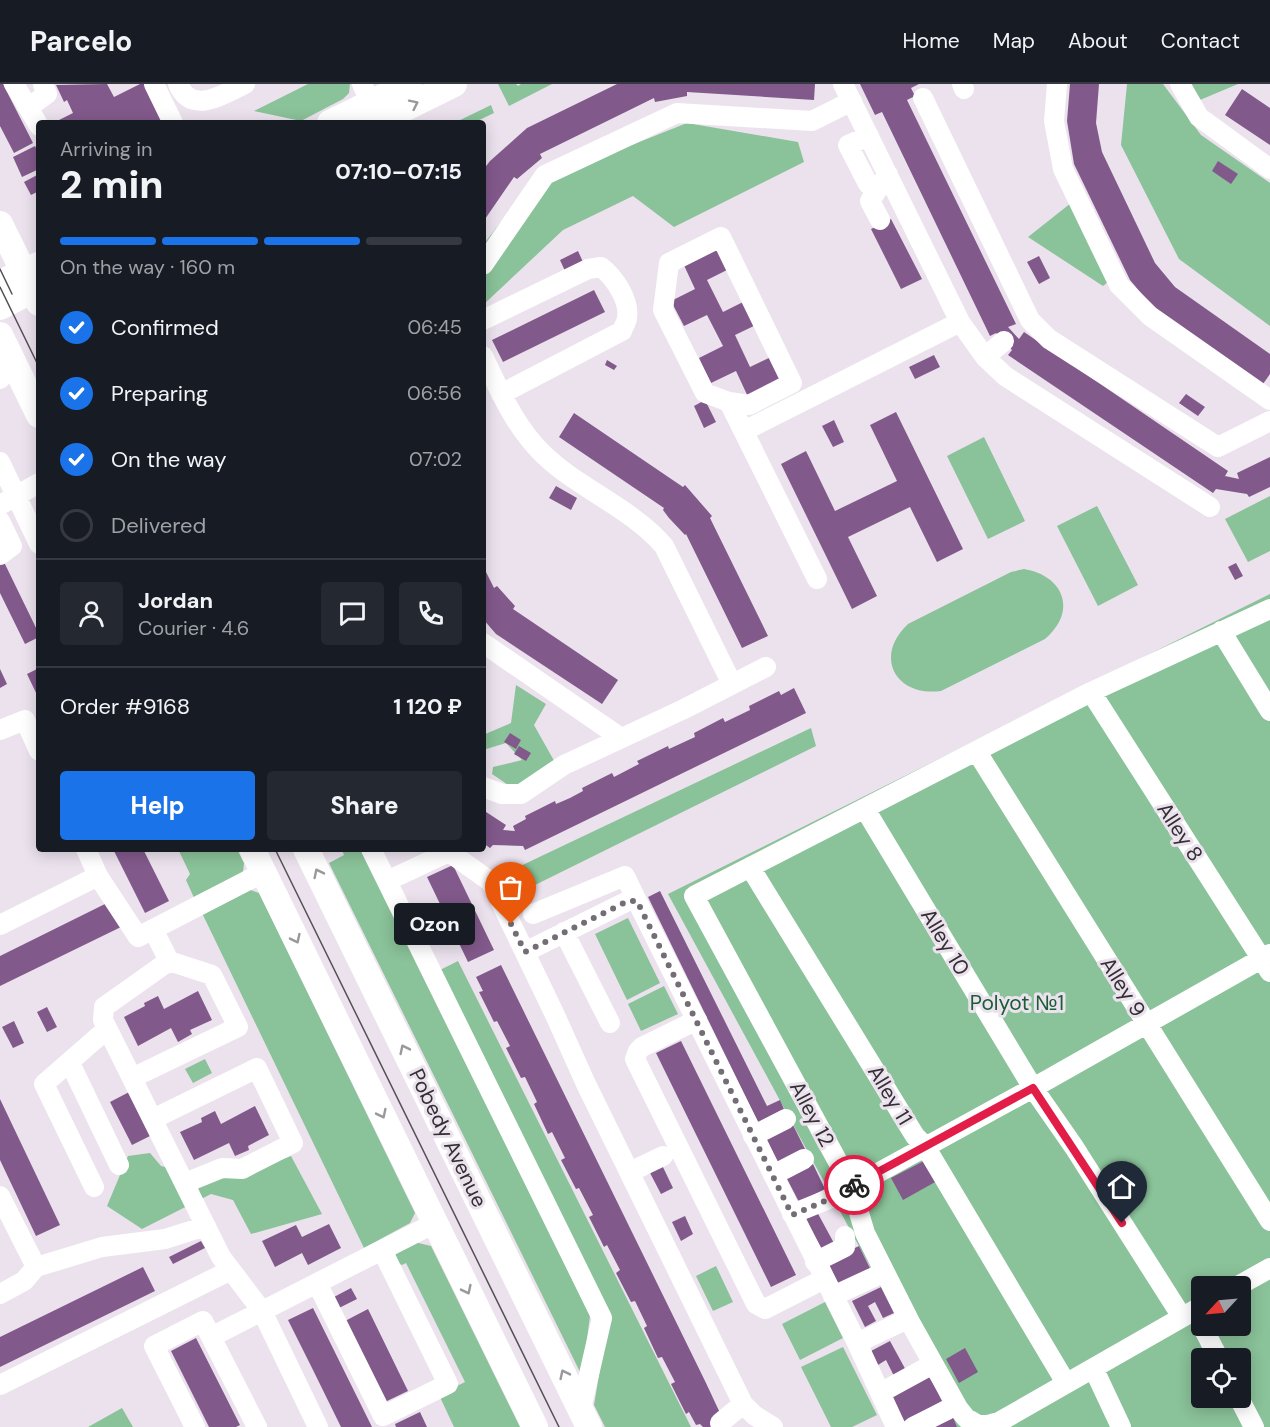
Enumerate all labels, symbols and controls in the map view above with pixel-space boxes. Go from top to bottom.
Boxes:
text: Parcelo [30,23,132,60]
text: Home [902,27,960,55]
text: Map [993,27,1035,55]
text: About [1068,27,1128,55]
text: Contact [1161,27,1240,55]
one-way arrow [408,99,419,111]
text: Arriving in [60,136,152,162]
text: 07:10–07:15 [335,157,462,186]
text: 2 min [60,159,164,210]
text: On the way · 160 m [60,254,235,280]
icon: check [60,311,93,344]
text: Confirmed [111,313,219,342]
text: 06:45 [407,314,462,340]
icon: check [60,377,93,410]
text: Preparing [111,379,208,408]
text: 06:56 [407,380,462,406]
icon: check [60,443,93,476]
text: On the way [111,445,226,474]
text: 07:02 [409,446,462,472]
text: Delivered [111,511,206,540]
button: person [60,582,123,645]
button: chat [321,582,384,645]
button: phone [399,582,462,645]
text: Jordan [138,586,213,615]
text: Courier · 4.6 [138,615,249,641]
text: Order #9168 [60,692,190,721]
text: 1 120 ₽ [393,692,462,721]
button: Help [60,771,255,840]
button: Share [267,771,462,840]
street label: Alley 8 [1151,797,1209,867]
pin [485,862,536,924]
one-way arrow [314,869,326,880]
icon: bag [494,871,527,904]
callout: Ozon [394,903,475,945]
street label: Alley 10 [914,904,976,980]
text: Ozon [409,911,460,937]
one-way arrow [289,933,301,944]
street label: Alley 9 [1094,952,1152,1022]
park label: Polyot №1 [970,989,1064,1017]
one-way arrow [400,1044,411,1055]
street label: Alley 11 [861,1060,919,1130]
street label: Pobedy Avenue [402,1064,494,1212]
street label: Alley 12 [783,1076,841,1152]
one-way arrow [374,1108,386,1119]
courier [824,1155,884,1215]
pin [1096,1161,1147,1223]
icon: bike [838,1169,871,1202]
icon: home [1105,1170,1138,1203]
north arrow [1191,1276,1251,1336]
map controls [1191,1276,1251,1408]
one-way arrow [460,1283,472,1294]
button: locate [1191,1348,1251,1408]
one-way arrow [559,1370,571,1381]

